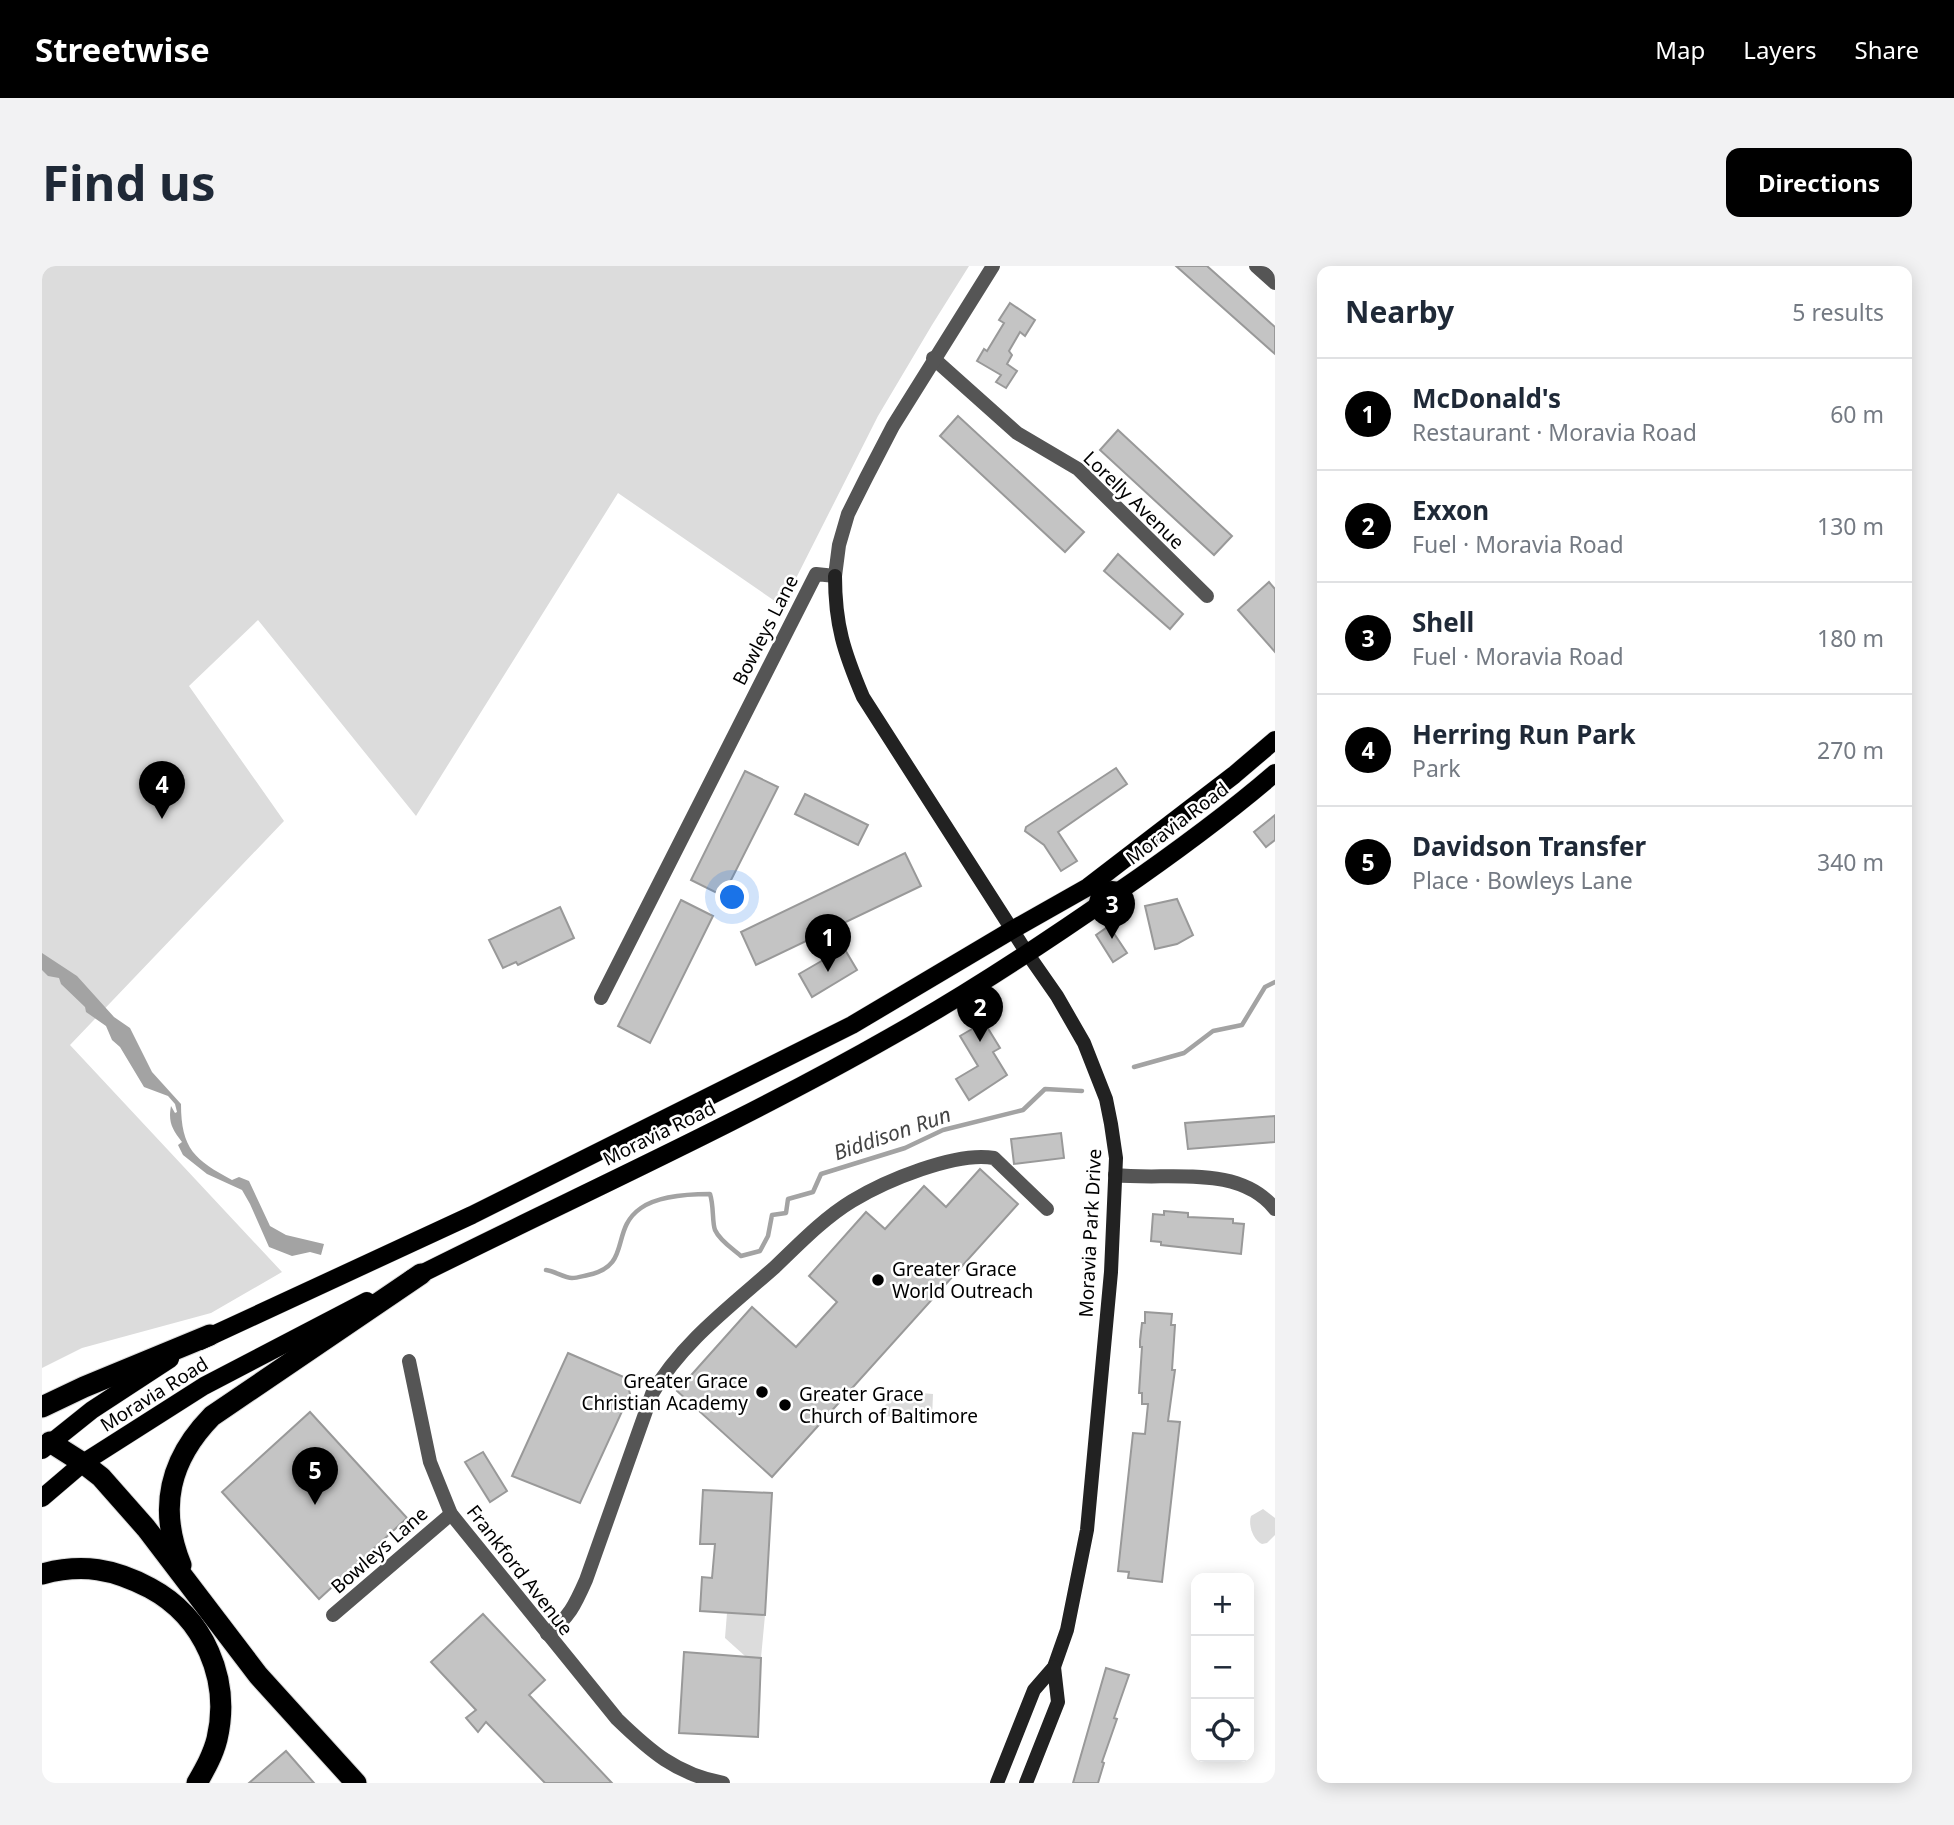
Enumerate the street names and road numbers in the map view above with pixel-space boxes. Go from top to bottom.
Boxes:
street label: Lorelly Avenue [1078,445,1190,555]
street label: Bowleys Lane [726,570,804,690]
street label: Moravia Road [1120,776,1234,870]
street label: Moravia Road [598,1094,720,1172]
street label: Moravia Park Drive [1073,1148,1107,1318]
street label: Moravia Road [95,1350,213,1438]
street label: Frankford Avenue [461,1499,579,1641]
street label: Bowleys Lane [325,1501,433,1599]

